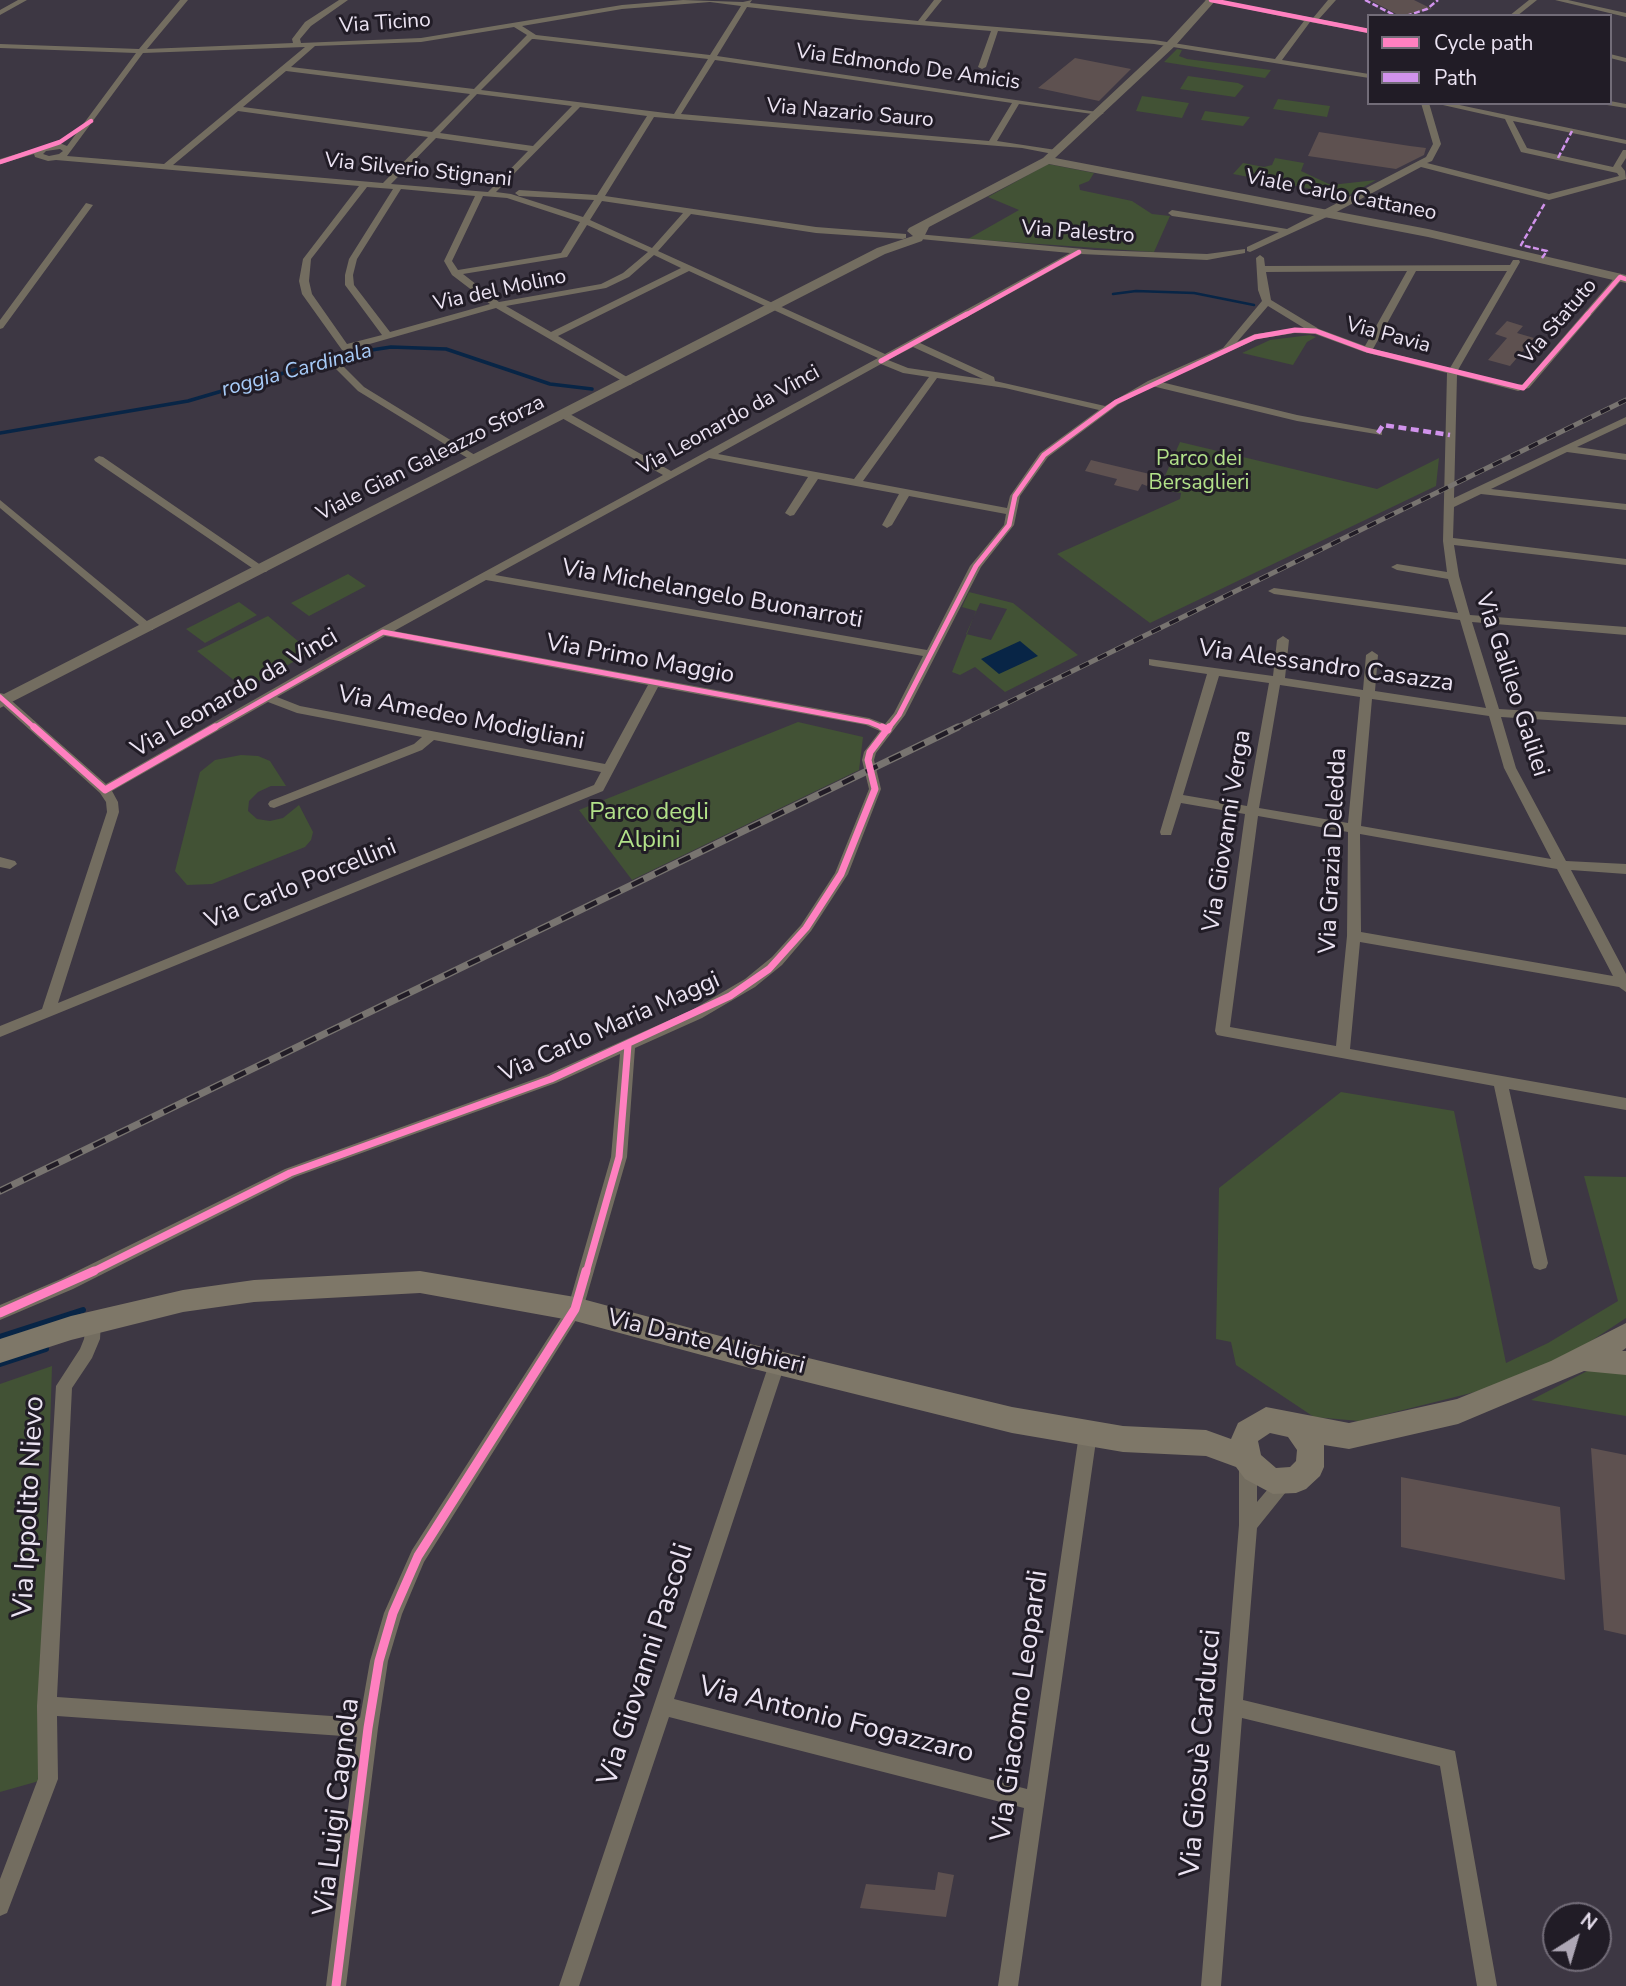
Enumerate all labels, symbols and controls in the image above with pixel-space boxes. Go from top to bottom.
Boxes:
street label: Via Ticino [338,8,432,40]
legend [1367,14,1612,105]
text: Cycle path [1434,29,1533,57]
street label: Via Edmondo De Amicis [794,40,1022,96]
text: Path [1434,64,1477,92]
street label: Via Nazario Sauro [765,94,935,134]
street label: Via Silverio Stignani [323,149,513,193]
street label: Viale Carlo Cattaneo [1243,165,1439,227]
street label: Via Palestro [1021,216,1135,250]
street label: Via del Molino [431,265,569,317]
street label: Via Statuto [1515,274,1603,370]
street label: Via Pavia [1343,313,1433,359]
water label: roggia Cardinala [219,339,375,403]
street label: Via Leonardo da Vinci [634,360,824,482]
street label: Viale Gian Galeazzo Sforza [313,390,549,528]
park label: Parco dei Bersaglieri [1149,447,1249,497]
street label: Via Michelangelo Buonarroti [559,554,865,636]
street label: Via Galileo Galilei [1468,590,1554,780]
street label: Via Leonardo da Vinci [127,623,343,765]
street label: Via Primo Maggio [544,629,736,691]
street label: Via Alessandro Casazza [1197,635,1455,699]
street label: Via Amedeo Modigliani [335,681,587,757]
street label: Via Giovanni Verga [1198,728,1258,934]
street label: Via Grazia Deledda [1314,747,1354,955]
park label: Parco degli Alpini [589,799,709,855]
street label: Via Carlo Porcellini [201,834,401,936]
street label: Via Carlo Maria Maggi [496,966,724,1090]
street label: Via Dante Alighieri [604,1305,808,1381]
street label: Via Ippolito Nievo [7,1395,53,1619]
street label: Via Giovanni Pascoli [592,1540,702,1790]
street label: Via Giacomo Leopardi [985,1568,1057,1844]
street label: Via Giosuè Carducci [1174,1628,1230,1878]
street label: Via Antonio Fogazzaro [695,1671,977,1771]
street label: Via Luigi Cagnola [308,1696,368,1918]
north arrow [1542,1902,1612,1972]
text: N [1575,1907,1602,1936]

